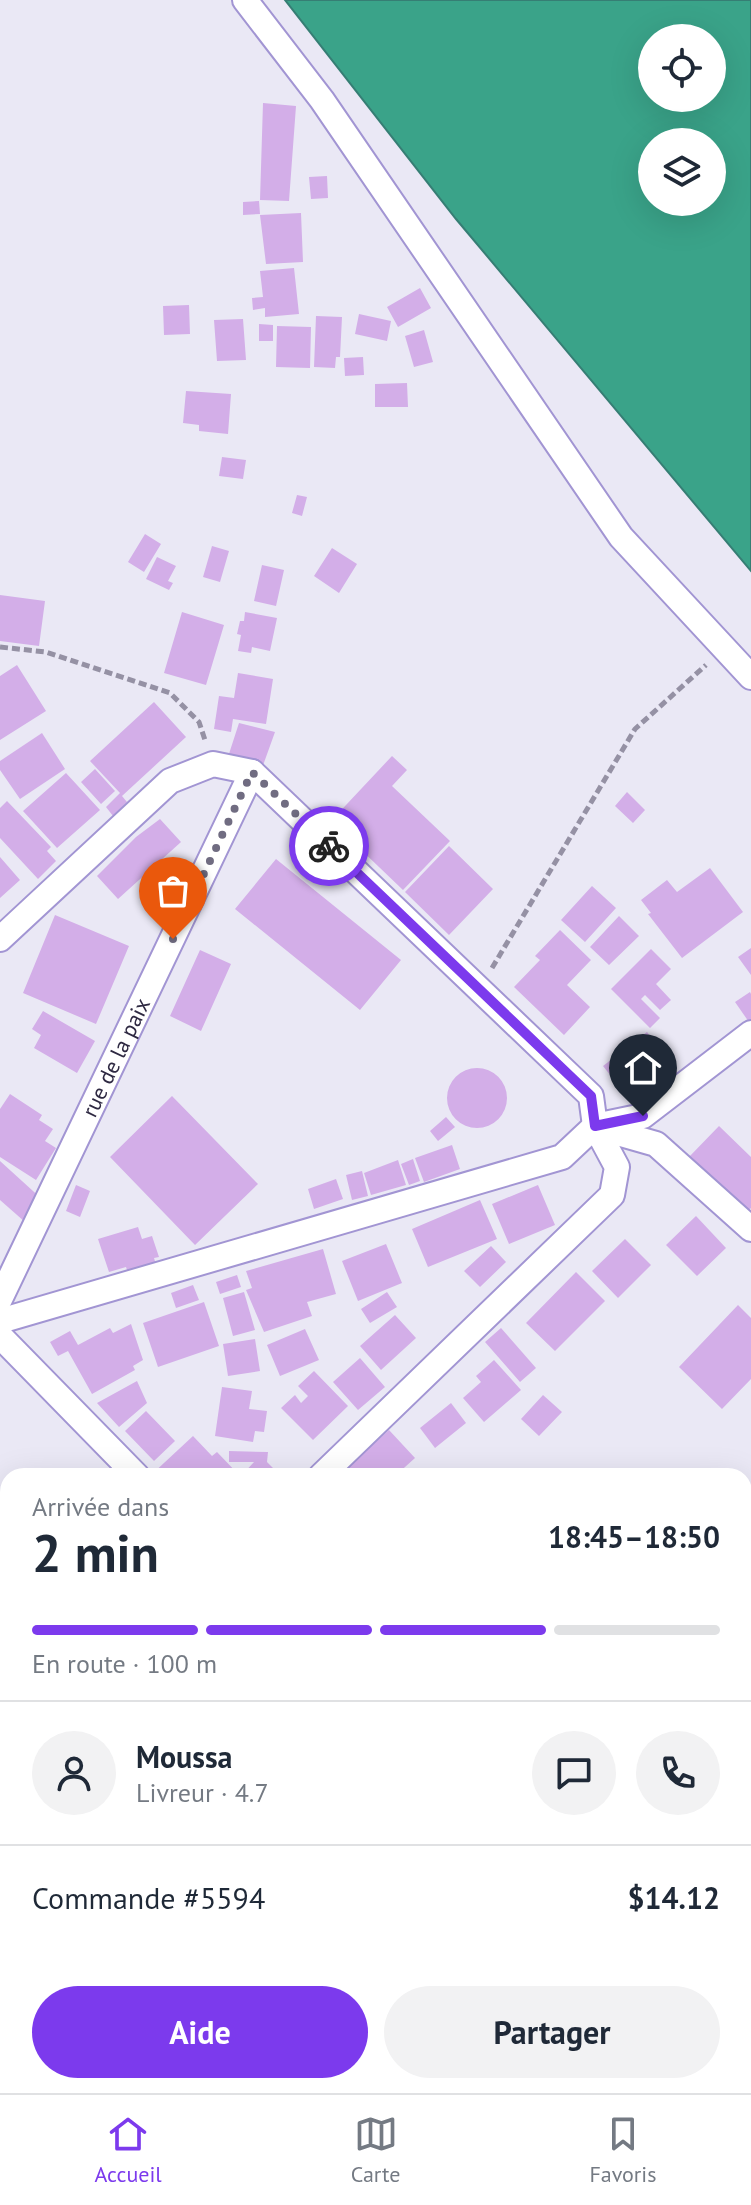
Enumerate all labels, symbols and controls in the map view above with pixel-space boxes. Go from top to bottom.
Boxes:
map controls [638,24,726,216]
button: locate [638,24,726,112]
button: layers [638,128,726,216]
courier [289,806,369,886]
icon: bike [307,824,351,868]
pin [139,857,207,939]
icon: bag [151,869,195,913]
street label: rue de la paix [75,993,156,1121]
pin [609,1034,677,1116]
icon: home [621,1046,665,1090]
text: Arrivée dans [32,1490,169,1523]
text: 18:45–18:50 [548,1517,720,1556]
text: 2 min [32,1519,159,1586]
text: En route · 100 m [32,1647,217,1680]
button: person [32,1731,116,1815]
button: chat [532,1731,616,1815]
button: phone [636,1731,720,1815]
text: Moussa [136,1737,232,1776]
text: Livreur · 4.7 [136,1776,269,1809]
text: Commande #5594 [32,1878,265,1917]
text: $14.12 [628,1878,720,1917]
button: Aide [32,1986,368,2078]
button: Partager [384,1986,720,2078]
tab: Accueil [94,2112,162,2188]
tab: Carte [351,2112,400,2188]
tab: Favoris [589,2112,656,2188]

